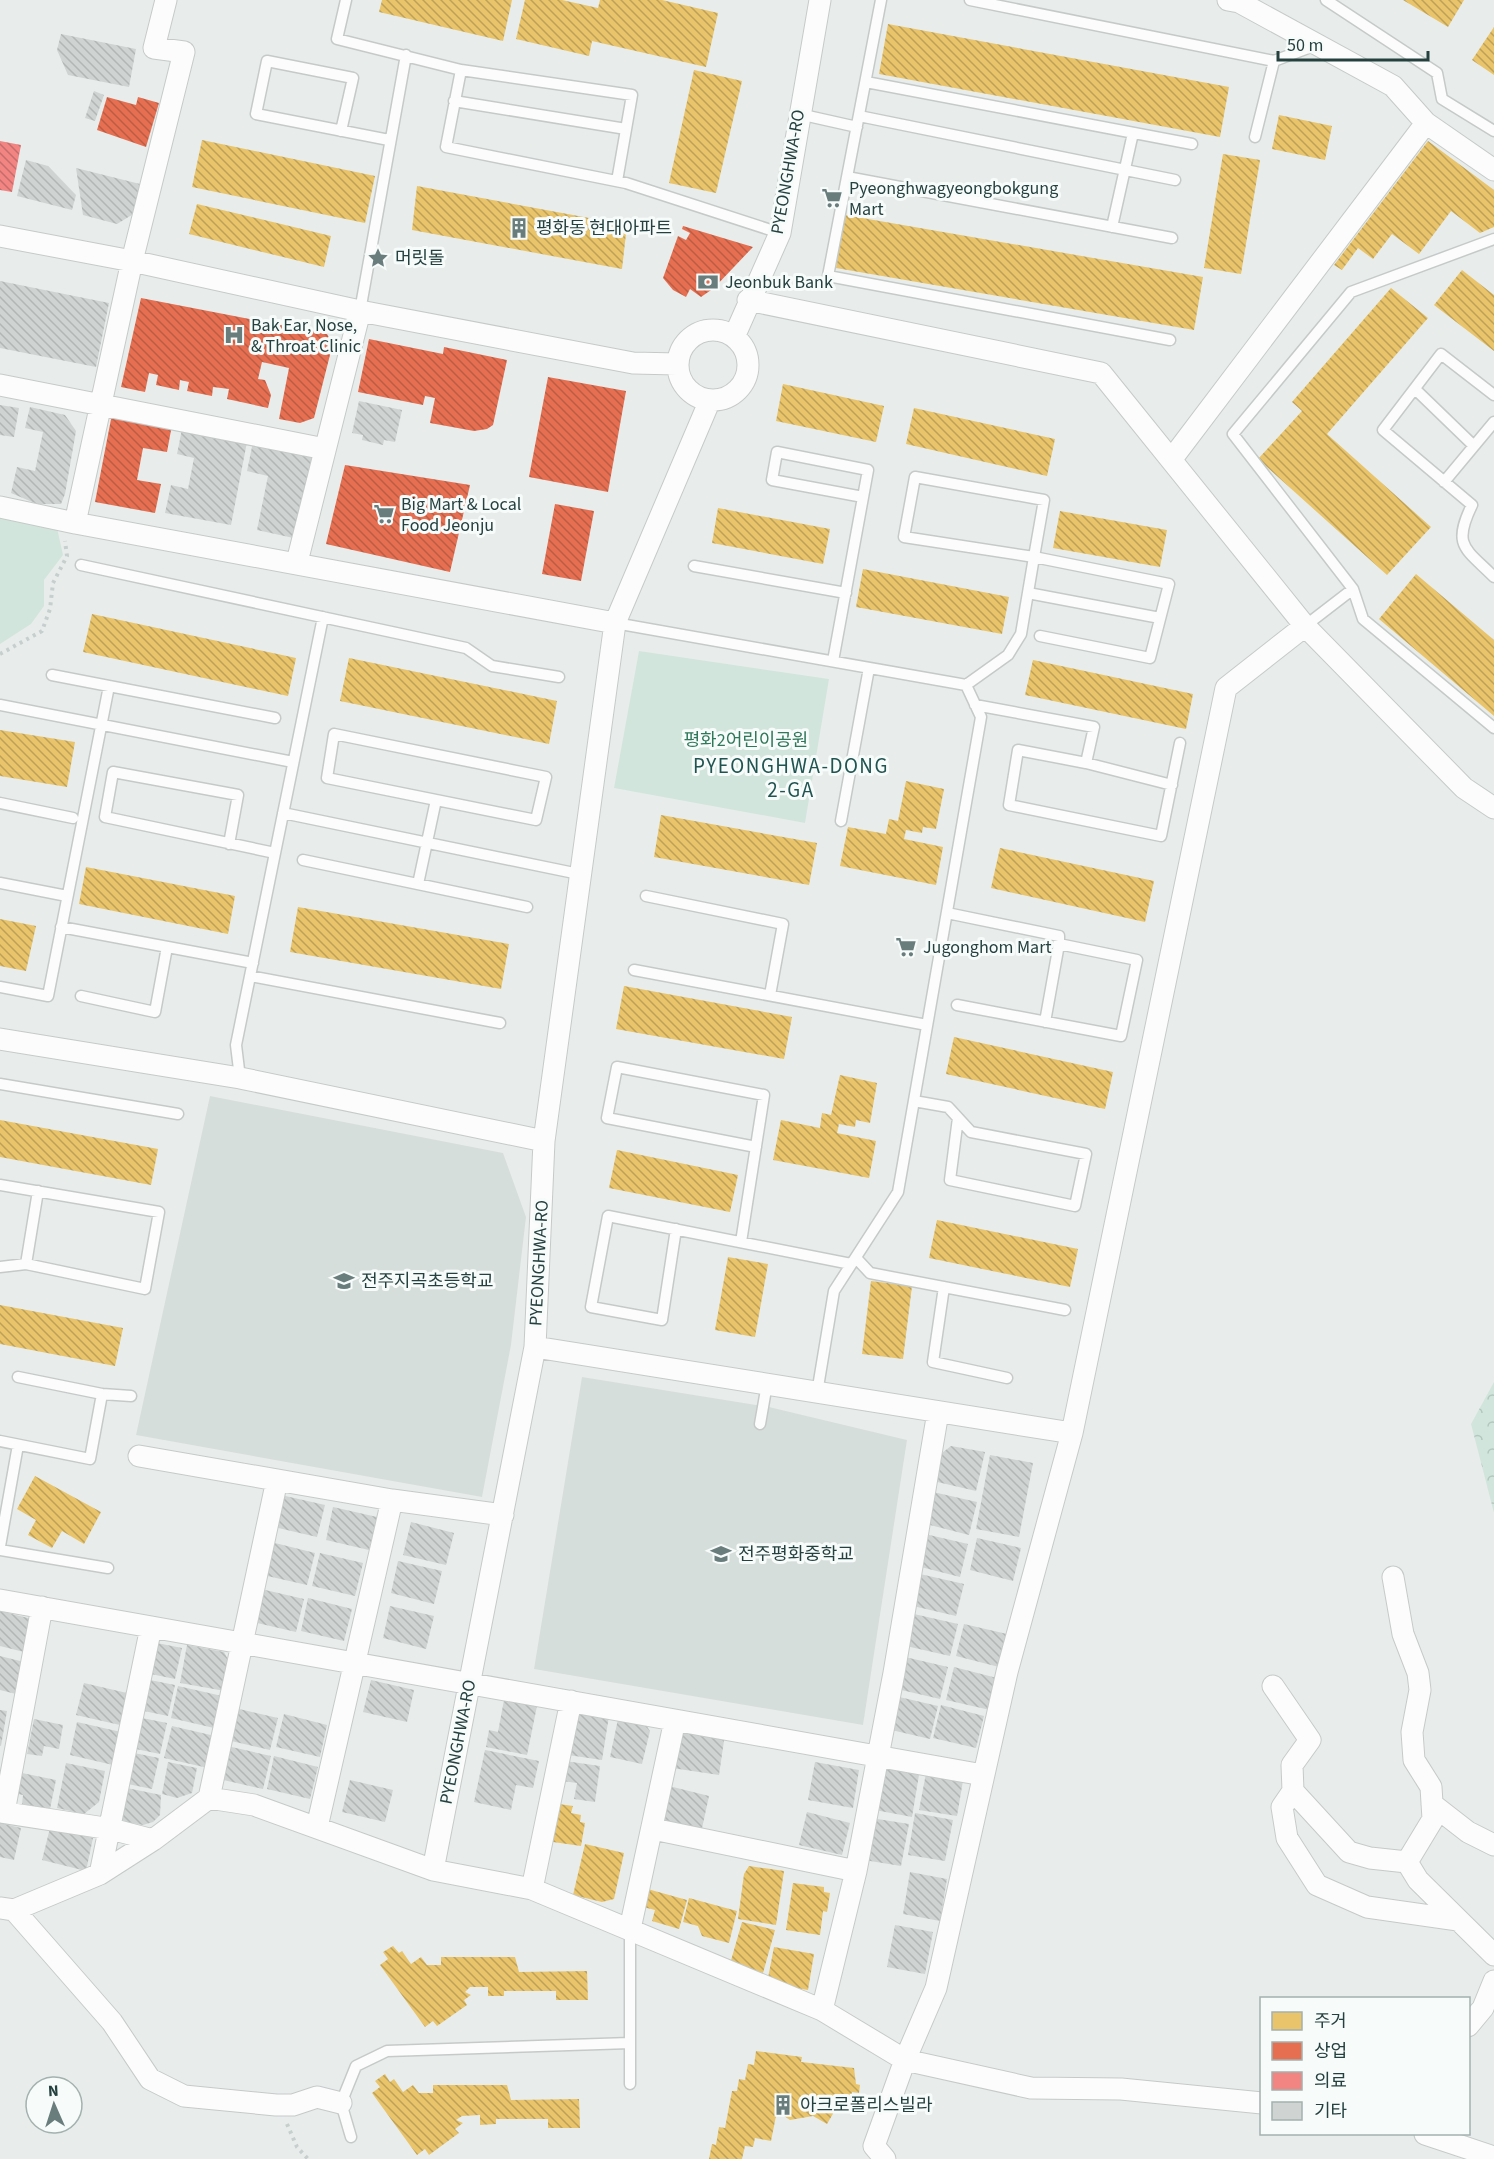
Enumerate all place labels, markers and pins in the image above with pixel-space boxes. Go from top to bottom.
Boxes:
place label: Pyeonghwagyeongbokgung Mart [849,176,1058,222]
supermarket icon: Pyeonghwagyeongbokgung Mart [820,186,844,210]
building icon: 평화동 현대아파트 [507,216,531,240]
place label: 평화동 현대아파트 [536,216,672,241]
place icon: 머릿돌 [366,246,390,270]
place label: 머릿돌 [395,246,445,271]
bank icon: Jeonbuk Bank [696,270,720,294]
place label: Jeonbuk Bank [725,270,833,295]
place label: Bak Ear, Nose, & Throat Clinic [251,313,361,359]
hospital icon: Bak Ear, Nose, & Throat Clinic [222,323,246,347]
place label: Big Mart & Local Food Jeonju [401,492,521,538]
supermarket icon: Big Mart & Local Food Jeonju [372,502,396,526]
supermarket icon: Jugonghom Mart [894,935,918,959]
place label: Jugonghom Mart [923,935,1051,960]
school or university icon: 전주지곡초등학교 [332,1269,356,1293]
place label: 전주지곡초등학교 [361,1269,493,1294]
school or university icon: 전주평화중학교 [709,1542,733,1566]
place label: 전주평화중학교 [738,1542,854,1567]
building icon: 아크로폴리스빌라 [771,2093,795,2117]
place label: 아크로폴리스빌라 [800,2093,933,2118]

